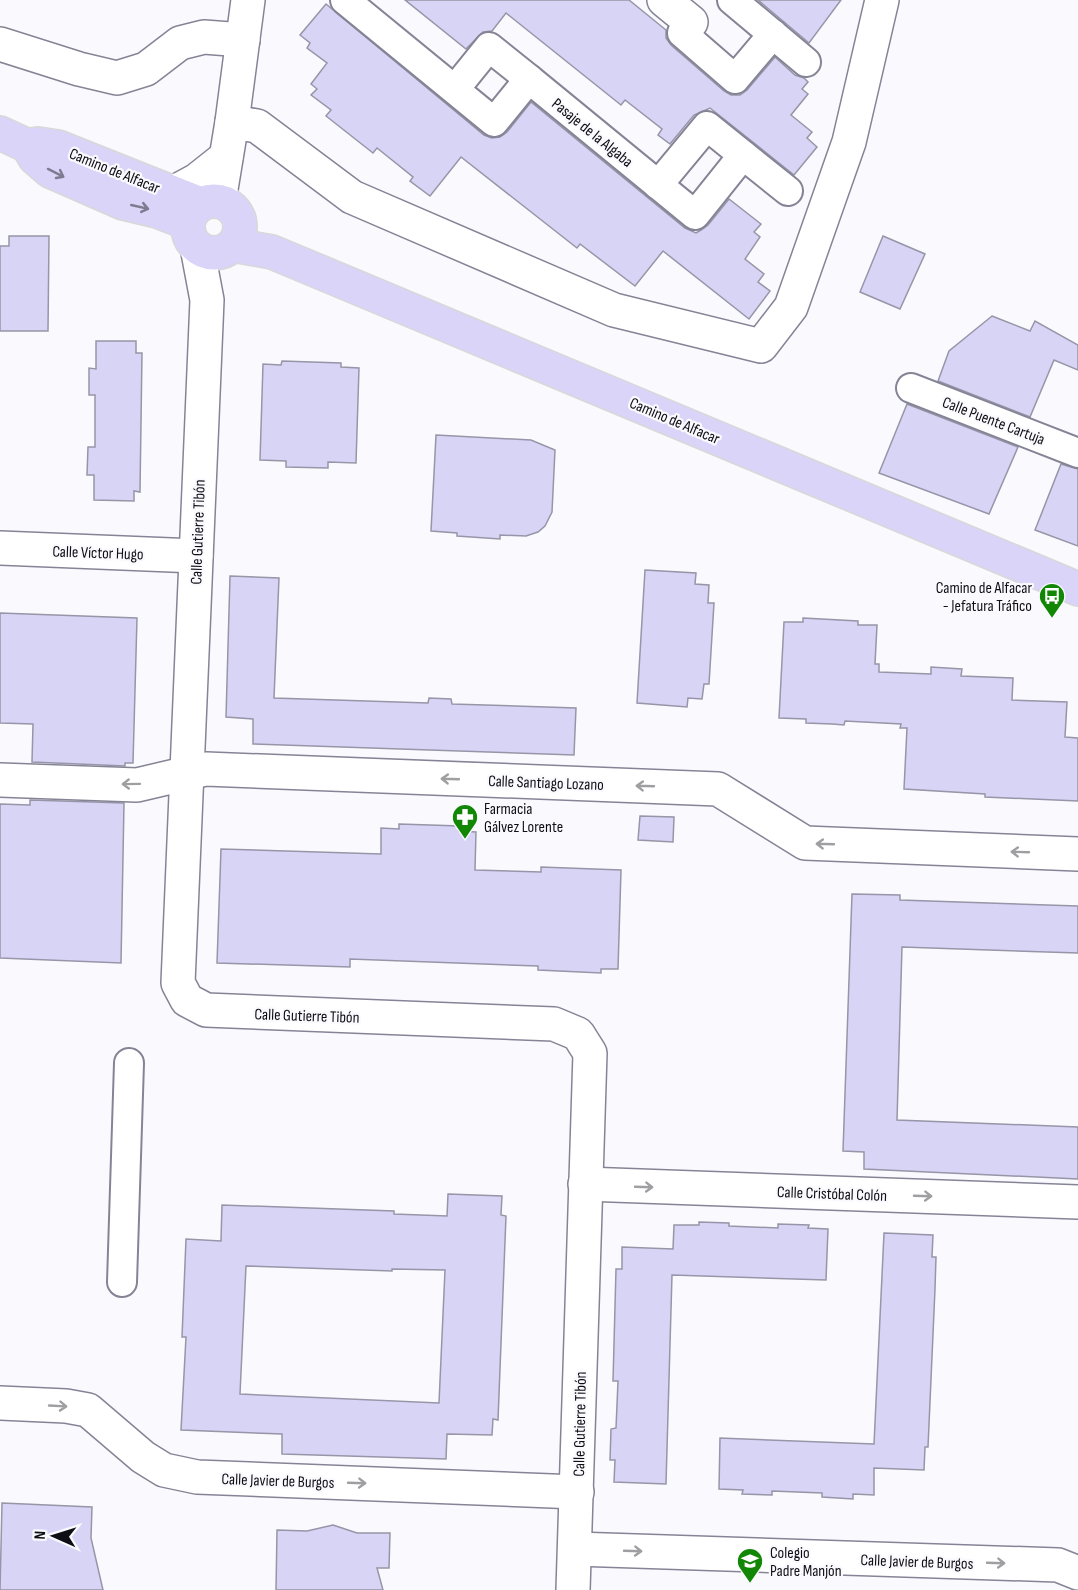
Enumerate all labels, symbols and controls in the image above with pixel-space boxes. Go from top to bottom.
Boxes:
street label: Pasaje de la Algaba [548,95,636,172]
street label: Camino de Alfacar [66,145,163,198]
one-way arrow [46,167,64,179]
one-way arrow [130,201,149,213]
street label: Calle Puente Cartuja [940,393,1047,450]
street label: Camino de Alfacar [626,394,723,449]
street label: Calle Gutierre Tibón [187,479,210,585]
street label: Calle Víctor Hugo [52,542,144,565]
place label: Camino de Alfacar - Jefatura Tráfico [936,579,1032,616]
bus stop icon: Camino de Alfacar - Jefatura Tráfico [1037,581,1067,619]
street label: Calle Santiago Lozano [488,772,604,795]
one-way arrow [441,773,461,784]
one-way arrow [121,778,141,790]
one-way arrow [636,780,656,792]
place label: Farmacia Gálvez Lorente [484,800,563,837]
pharmacy icon: Farmacia Gálvez Lorente [450,802,480,840]
one-way arrow [815,838,835,850]
one-way arrow [1010,846,1030,857]
street label: Calle Gutierre Tibón [254,1005,360,1028]
one-way arrow [633,1181,653,1192]
street label: Calle Cristóbal Colón [777,1183,887,1206]
one-way arrow [912,1191,932,1202]
street label: Calle Gutierre Tibón [570,1371,591,1477]
one-way arrow [48,1400,68,1411]
street label: Calle Javier de Burgos [221,1470,335,1493]
one-way arrow [347,1478,367,1489]
north arrow [24,1506,84,1566]
text: N [31,1531,50,1540]
place label: Colegio Padre Manjón [770,1544,842,1581]
one-way arrow [623,1545,643,1556]
school or university icon: Colegio Padre Manjón [735,1546,765,1584]
street label: Calle Javier de Burgos [860,1551,974,1574]
one-way arrow [986,1558,1006,1569]

